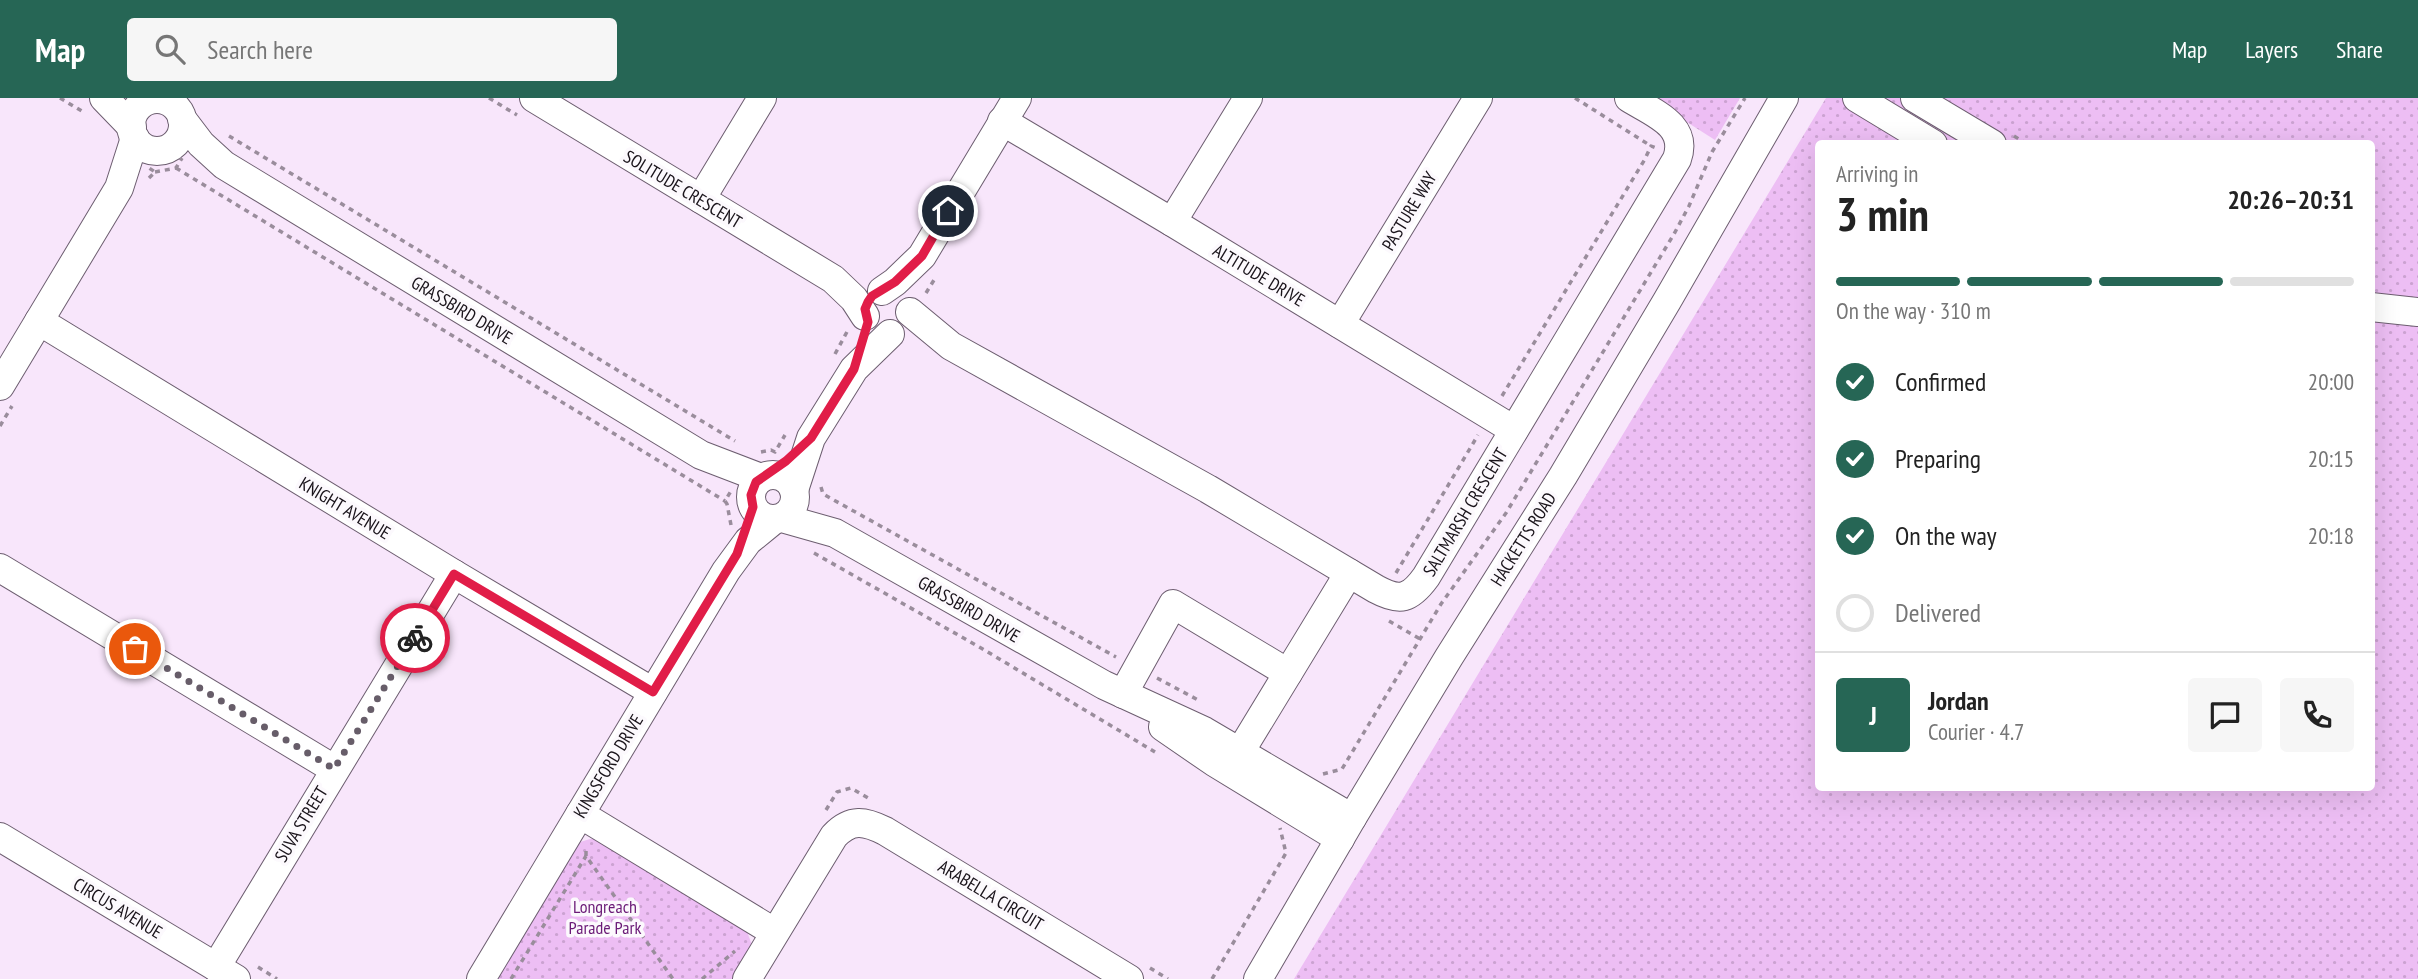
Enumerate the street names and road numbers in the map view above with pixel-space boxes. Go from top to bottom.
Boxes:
street label: SOLITUDE CRESCENT [620,145,746,233]
street label: PASTURE WAY [1376,167,1442,255]
street label: ALTITUDE DRIVE [1209,239,1309,311]
street label: GRASSBIRD DRIVE [407,271,517,349]
street label: SALTMARSH CRESCENT [1418,444,1512,580]
street label: KNIGHT AVENUE [295,472,395,544]
street label: HACKETTS ROAD [1485,488,1561,590]
street label: GRASSBIRD DRIVE [914,571,1024,647]
street label: KINGSFORD DRIVE [568,710,648,822]
street label: SUVA STREET [269,782,333,866]
street label: ARABELLA CIRCUIT [934,855,1048,935]
street label: CIRCUS AVENUE [69,872,167,944]

